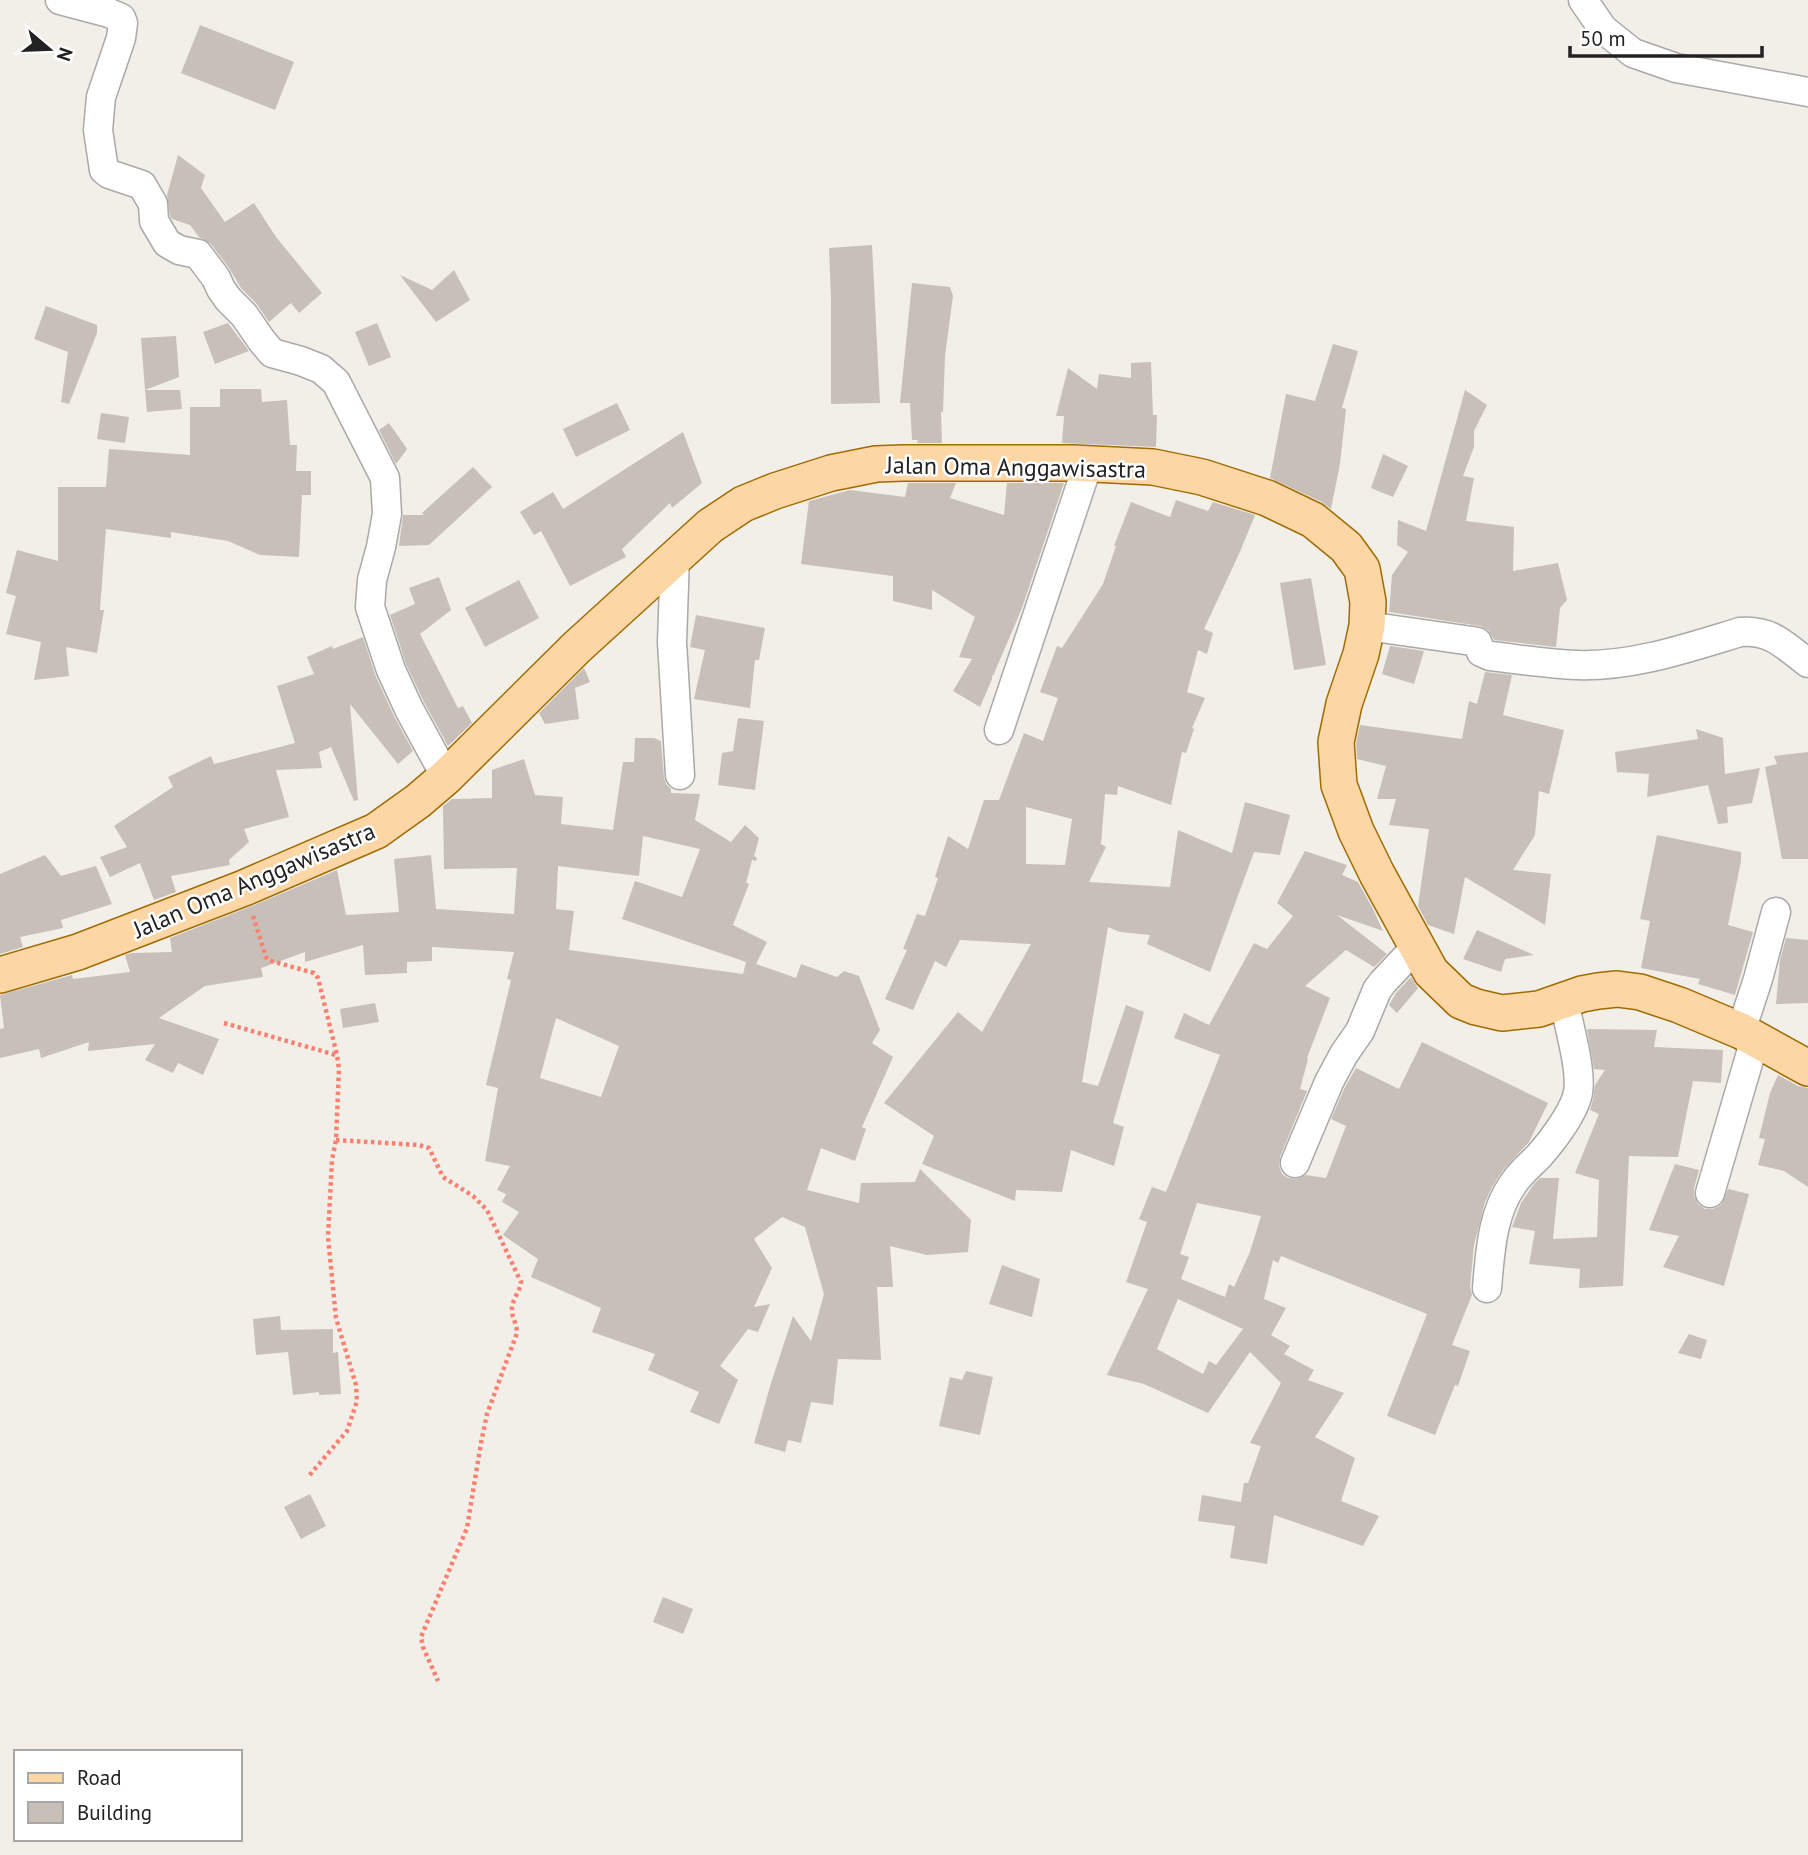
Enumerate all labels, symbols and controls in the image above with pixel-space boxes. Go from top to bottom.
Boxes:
north arrow [14,14,84,84]
scale bar [1570,14,1762,58]
text: 50 m [1580,25,1626,52]
text: N [52,45,78,64]
street label: Jalan Oma Anggawisastra [885,449,1146,485]
street label: Jalan Oma Anggawisastra [127,815,380,945]
legend [14,1750,242,1841]
text: Road [77,1764,121,1791]
text: Building [77,1799,152,1826]

